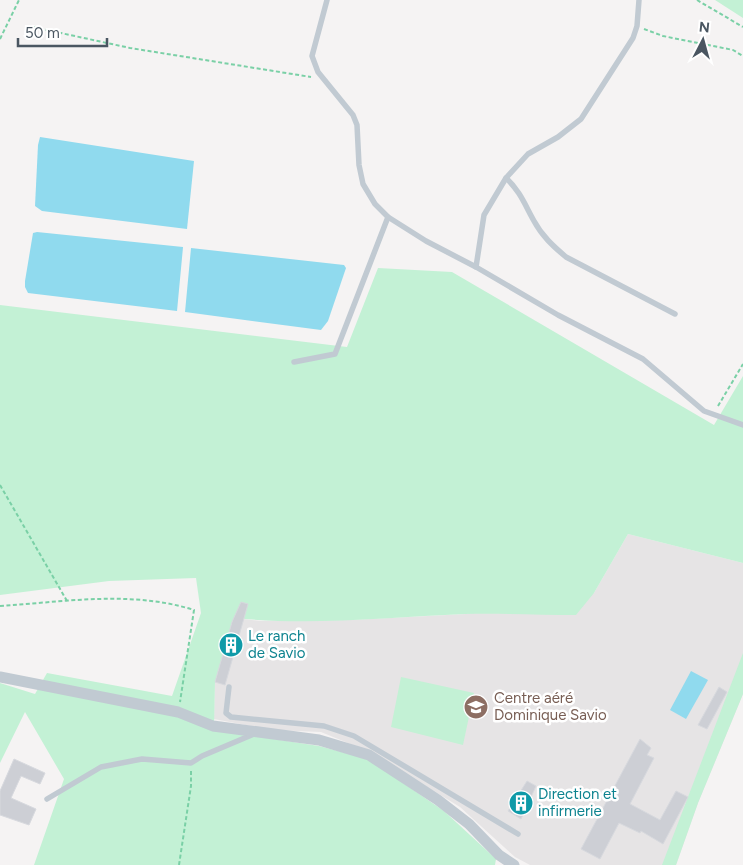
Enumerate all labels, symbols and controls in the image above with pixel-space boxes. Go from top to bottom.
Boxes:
scale bar [18,15,106,47]
north arrow [678,15,728,65]
text: N [698,19,711,37]
text: 50 m [25,24,60,42]
place label: Le ranch de Savio [248,627,306,662]
building icon: Le ranch de Savio [218,632,244,658]
place label: Centre aéré Dominique Savio [494,689,607,724]
school or university icon: Centre aéré Dominique Savio [463,694,489,720]
place label: Direction et infirmerie [538,785,617,820]
building icon: Direction et infirmerie [508,790,534,816]

